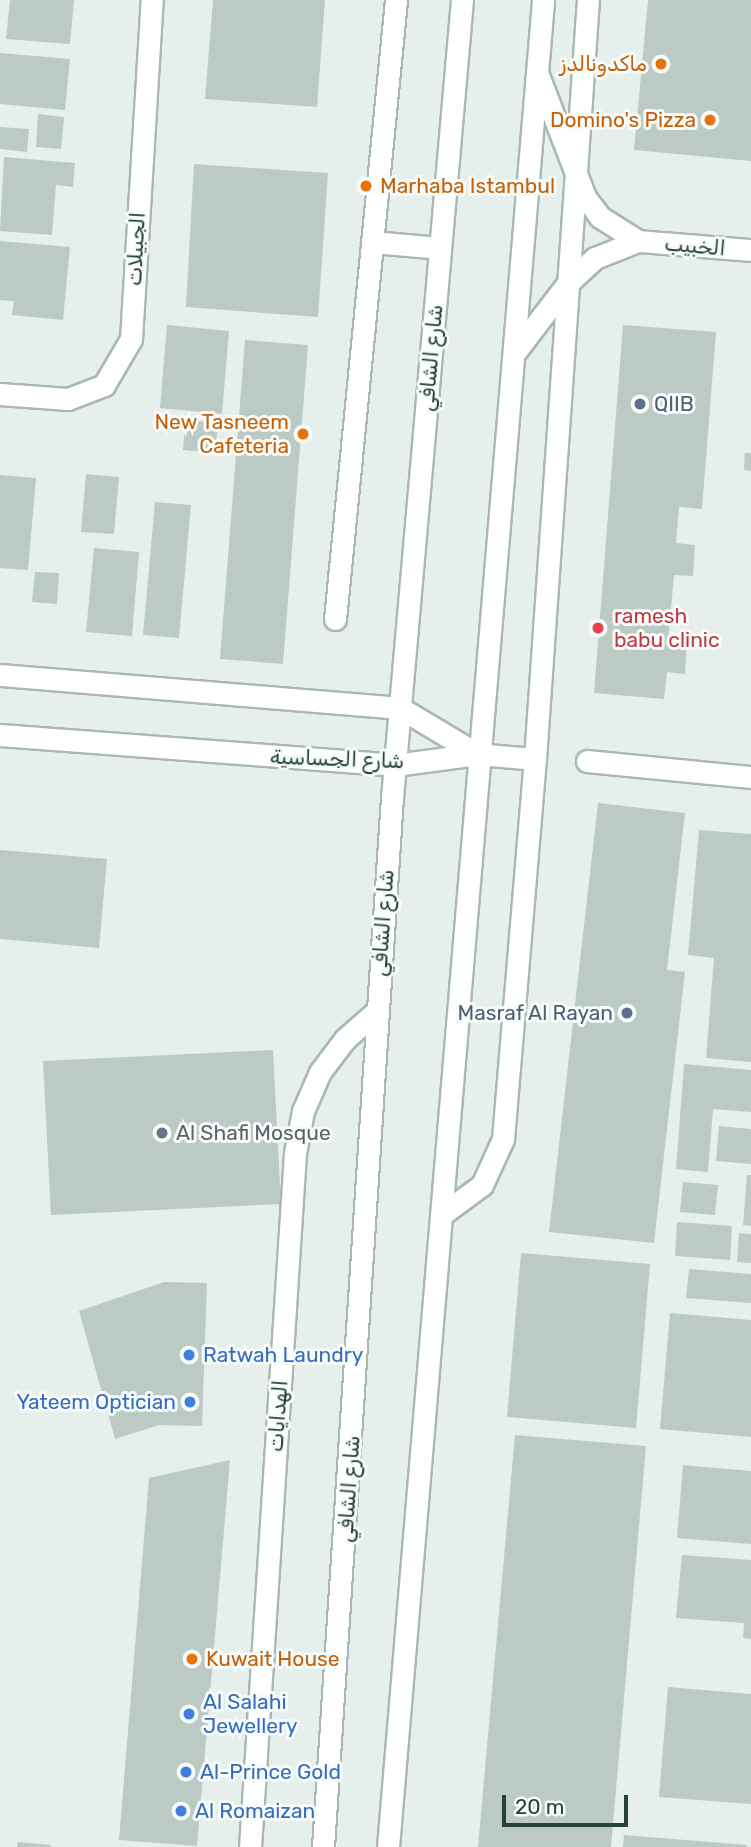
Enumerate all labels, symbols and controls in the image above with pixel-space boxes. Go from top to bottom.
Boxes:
place label: ماكدونالدز [559,51,647,77]
marker: ماكدونالدز [653,56,669,72]
place label: Domino's Pizza [550,107,696,133]
marker: Domino's Pizza [702,112,718,128]
place label: Marhaba Istambul [380,173,555,199]
marker: Marhaba Istambul [358,178,374,194]
street label: الجبيلات [121,211,151,287]
street label: الخبيب [663,231,727,261]
street label: شارع الشافي [414,303,448,413]
place label: QIIB [654,391,694,417]
marker: QIIB [632,396,648,412]
place label: New Tasneem Cafeteria [154,409,289,459]
marker: New Tasneem Cafeteria [295,426,311,442]
place label: ramesh babu clinic [614,603,720,653]
marker: ramesh babu clinic [588,618,608,638]
street label: شارع الجساسية [269,744,405,774]
street label: شارع الشافي [367,869,399,977]
place label: Masraf Al Rayan [457,1000,613,1026]
marker: Masraf Al Rayan [619,1005,635,1021]
place label: Al Shafi Mosque [176,1120,331,1146]
marker: Al Shafi Mosque [154,1125,170,1141]
place label: Ratwah Laundry [203,1342,363,1368]
marker: Ratwah Laundry [181,1347,197,1363]
street label: الهدايات [263,1379,293,1453]
place label: Yateem Optician [17,1389,176,1415]
marker: Yateem Optician [182,1394,198,1410]
street label: شارع الشافي [333,1435,365,1543]
place label: Kuwait House [206,1646,340,1672]
marker: Kuwait House [184,1651,200,1667]
place label: Al Salahi Jewellery [203,1689,298,1739]
marker: Al Salahi Jewellery [181,1706,197,1722]
place label: Al-Prince Gold [200,1759,341,1785]
marker: Al-Prince Gold [178,1764,194,1780]
scale bar [506,1780,632,1824]
text: 20 m [515,1794,564,1819]
place label: Al Romaizan [195,1798,315,1824]
marker: Al Romaizan [173,1803,189,1819]

